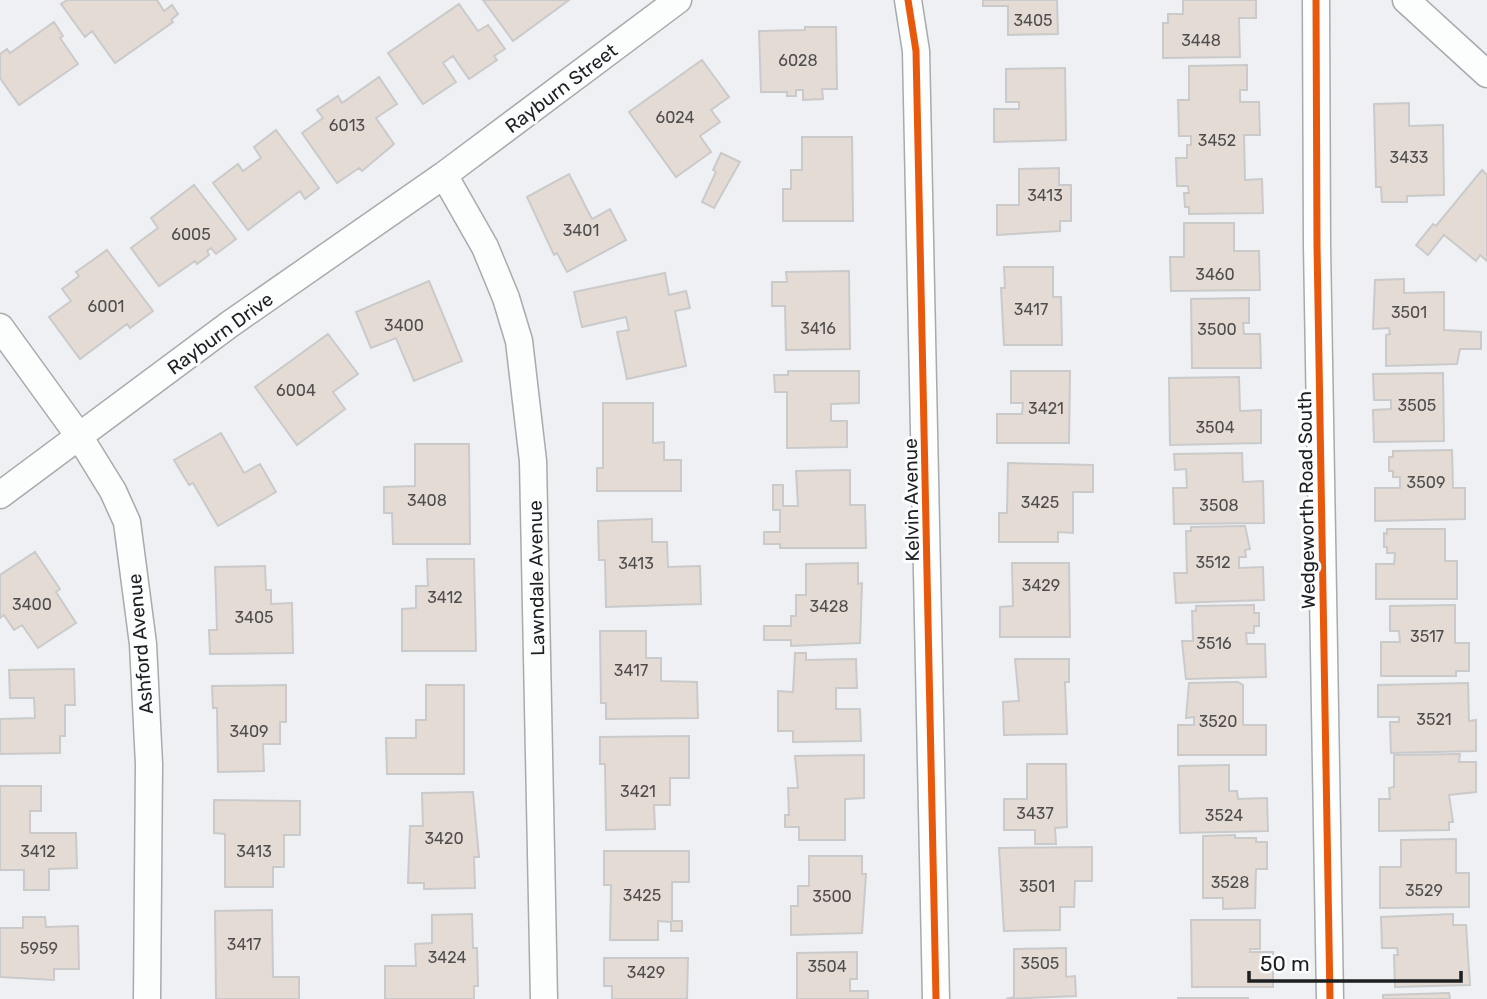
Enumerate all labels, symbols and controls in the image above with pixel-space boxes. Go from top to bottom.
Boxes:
house number: 3405 [1013,11,1053,30]
house number: 3448 [1181,31,1221,50]
street label: Rayburn Street [501,38,622,138]
house number: 6028 [778,51,818,70]
house number: 6024 [656,108,695,127]
house number: 6013 [329,116,365,135]
house number: 3452 [1198,131,1236,150]
house number: 3433 [1390,148,1428,167]
house number: 3413 [1027,186,1063,205]
house number: 3401 [563,221,599,240]
house number: 6005 [171,225,211,244]
house number: 3460 [1195,265,1235,284]
street label: Rayburn Drive [163,287,278,379]
house number: 6001 [88,297,124,316]
house number: 3417 [1014,300,1048,319]
house number: 3501 [1391,303,1427,322]
house number: 3400 [384,316,424,335]
house number: 3416 [800,319,836,338]
house number: 3500 [1197,320,1237,339]
house number: 6004 [276,381,316,400]
street label: Wedgeworth Road South [1293,391,1320,609]
house number: 3505 [1398,396,1436,415]
house number: 3421 [1028,399,1064,418]
house number: 3504 [1195,418,1235,437]
street label: Kelvin Avenue [899,438,924,562]
house number: 3509 [1407,473,1445,492]
house number: 3408 [407,491,447,510]
house number: 3425 [1021,493,1059,512]
house number: 3508 [1199,496,1239,515]
street label: Lawndale Avenue [524,500,549,656]
house number: 3512 [1195,553,1231,572]
house number: 3413 [618,554,654,573]
street label: Ashford Avenue [123,573,158,715]
house number: 3429 [1022,576,1060,595]
house number: 3412 [427,588,463,607]
house number: 3400 [12,595,52,614]
house number: 3428 [809,597,849,616]
house number: 3405 [234,608,274,627]
house number: 3517 [1410,627,1444,646]
house number: 3516 [1196,634,1232,653]
house number: 3417 [614,661,648,680]
house number: 3521 [1416,710,1452,729]
house number: 3520 [1199,712,1237,731]
house number: 3409 [229,722,269,741]
house number: 3421 [620,782,656,801]
house number: 3437 [1016,804,1054,823]
house number: 3524 [1205,806,1243,825]
house number: 3420 [424,829,464,848]
house number: 3412 [20,842,56,861]
house number: 3413 [236,842,272,861]
house number: 3528 [1211,873,1249,892]
house number: 3501 [1019,877,1055,896]
house number: 3529 [1405,881,1443,900]
house number: 3425 [623,886,661,905]
house number: 3500 [812,887,852,906]
house number: 3417 [227,935,261,954]
house number: 5959 [20,939,58,958]
scale bar [1249,940,1461,984]
house number: 3424 [428,948,466,967]
text: 50 m [1260,951,1310,976]
house number: 3505 [1021,954,1059,973]
house number: 3504 [807,957,847,976]
house number: 3429 [627,963,665,982]

